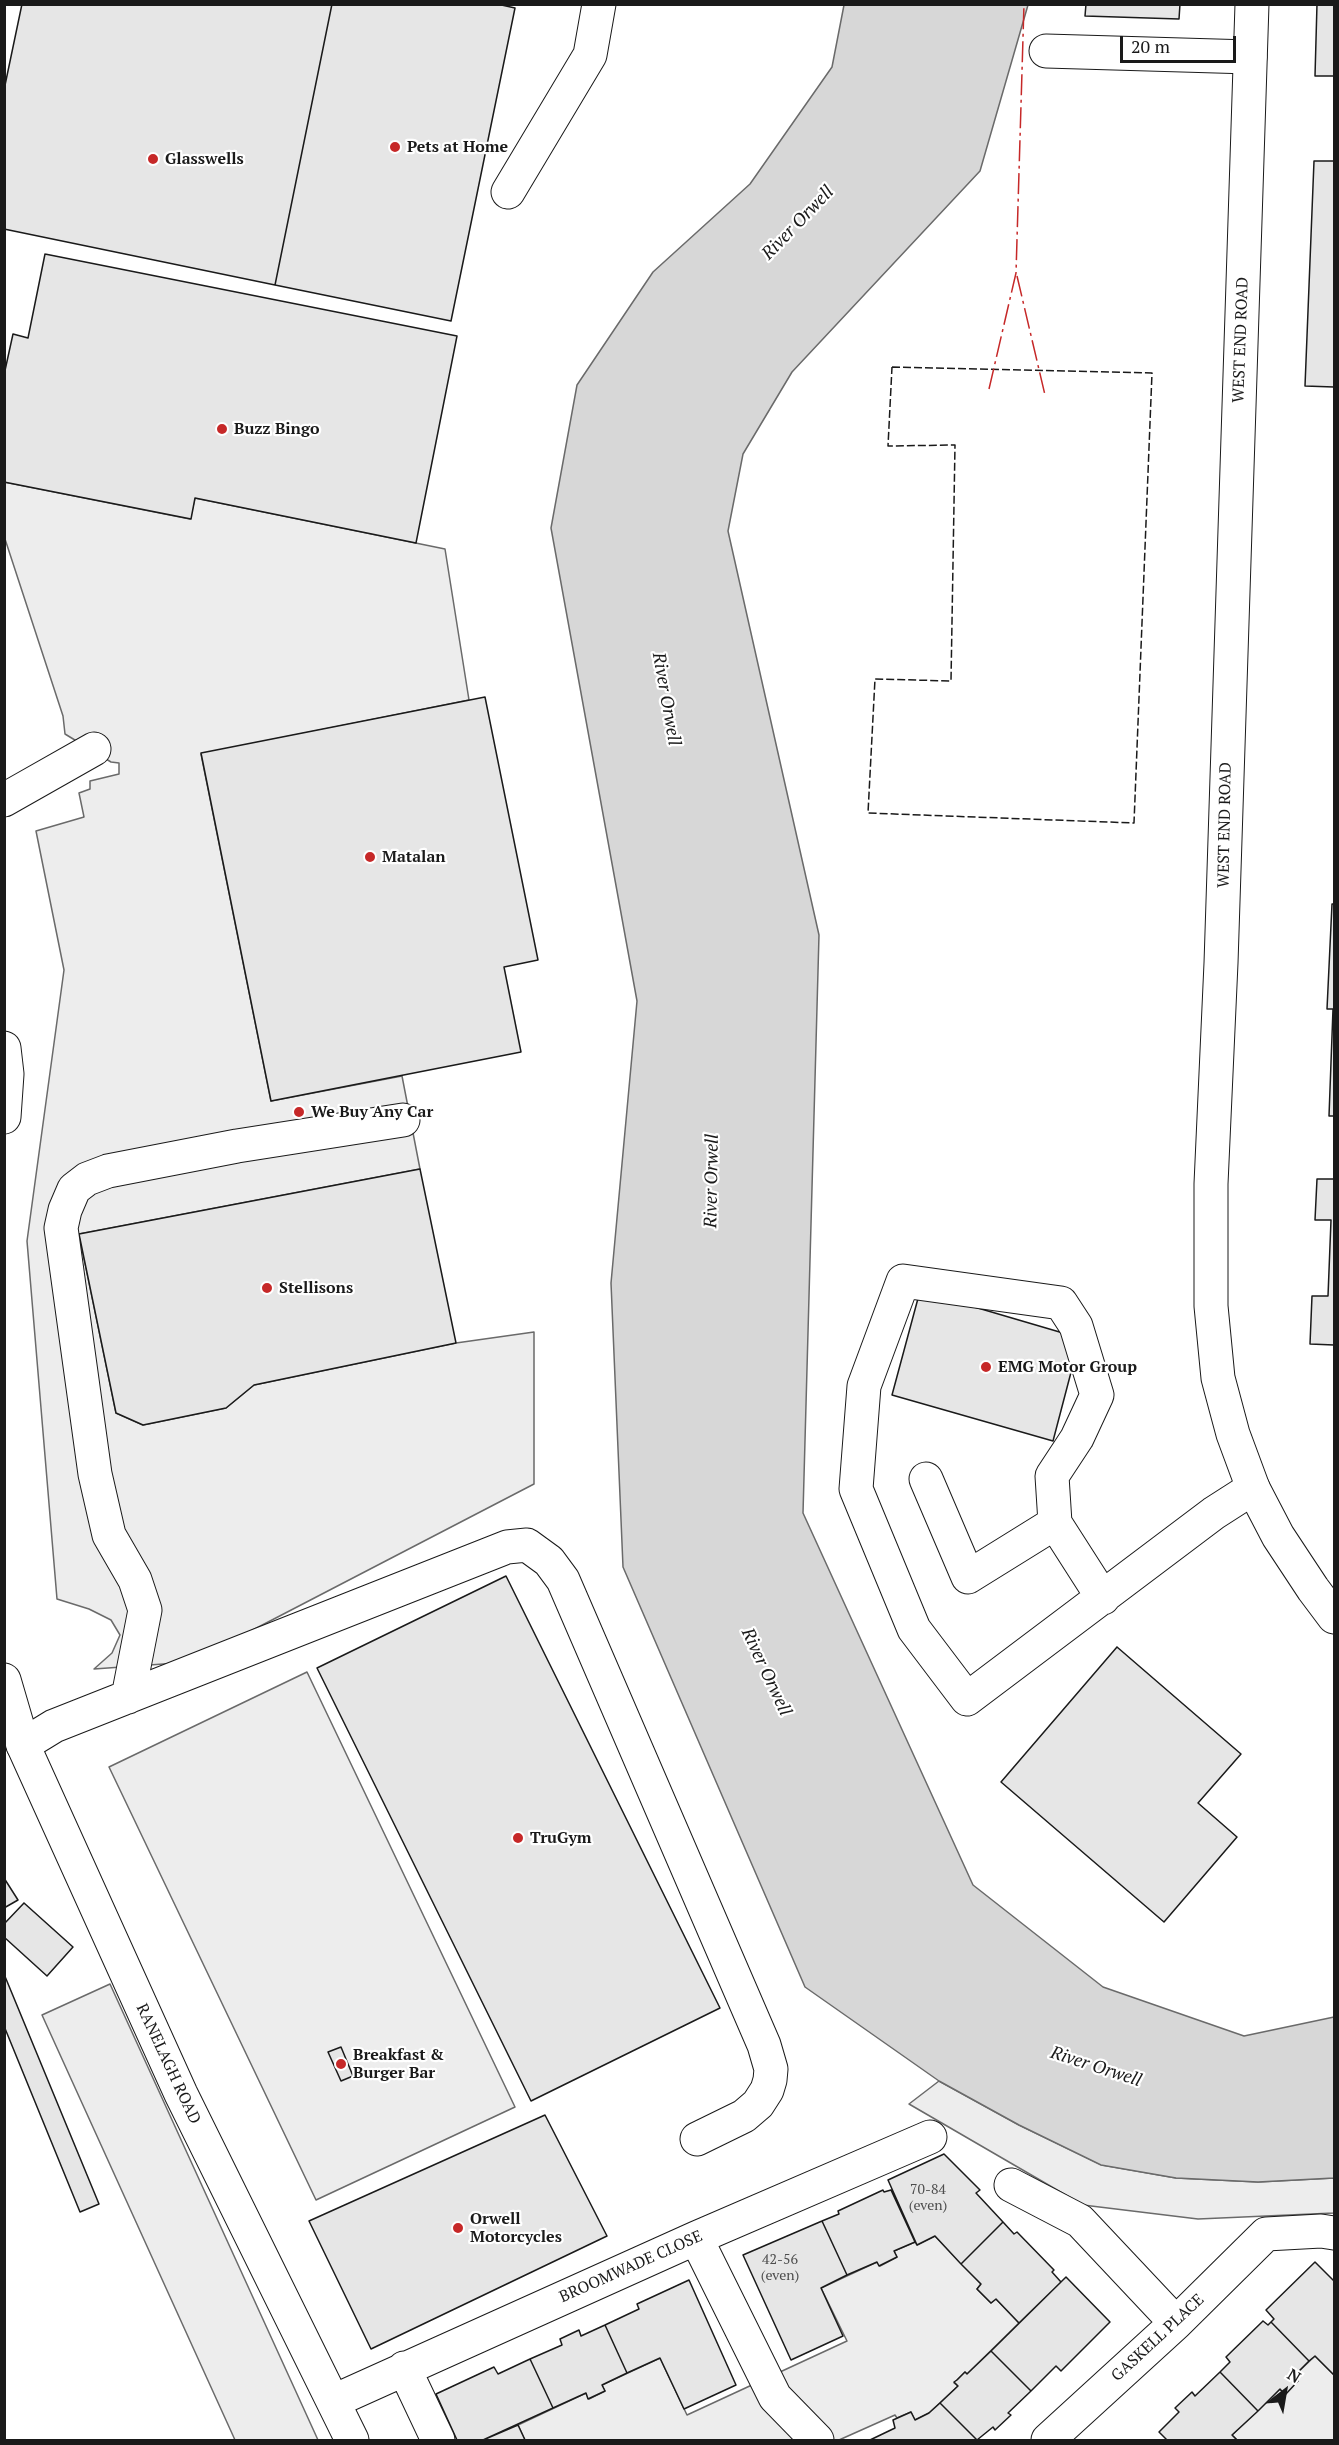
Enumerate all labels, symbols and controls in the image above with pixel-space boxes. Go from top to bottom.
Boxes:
scale bar [1123,24,1238,62]
text: 20 m [1131,34,1170,58]
place label: Pets at Home [407,137,508,157]
marker: Pets at Home [388,140,402,154]
place label: Glasswells [165,149,244,169]
marker: Glasswells [146,152,160,166]
water label: River Orwell [757,182,839,264]
street label: WEST END ROAD [1229,277,1253,403]
place label: Buzz Bingo [234,419,319,439]
marker: Buzz Bingo [215,422,229,436]
water label: River Orwell [647,651,685,747]
street label: WEST END ROAD [1214,762,1236,888]
place label: Matalan [382,847,446,867]
marker: Matalan [363,850,377,864]
place label: We Buy Any Car [311,1102,433,1122]
marker: We Buy Any Car [292,1105,306,1119]
water label: River Orwell [700,1134,724,1228]
place label: Stellisons [279,1278,353,1298]
marker: Stellisons [260,1281,274,1295]
place label: EMG Motor Group [998,1357,1137,1377]
marker: EMG Motor Group [979,1360,993,1374]
water label: River Orwell [736,1625,796,1719]
place label: TruGym [530,1828,592,1848]
marker: TruGym [511,1831,525,1845]
street label: RANELAGH ROAD [132,2001,204,2127]
water label: River Orwell [1048,2042,1144,2092]
place label: Breakfast & Burger Bar [353,2045,444,2083]
marker: Breakfast & Burger Bar [334,2057,348,2071]
house number: 70-84 (even) [909,2182,947,2214]
place label: Orwell Motorcycles [470,2209,562,2247]
marker: Orwell Motorcycles [451,2221,465,2235]
street label: BROOMWADE CLOSE [557,2227,705,2307]
house number: 42-56 (even) [761,2252,799,2284]
street label: GASKELL PLACE [1108,2290,1208,2386]
north arrow [1255,2361,1315,2421]
text: N [1283,2363,1305,2388]

